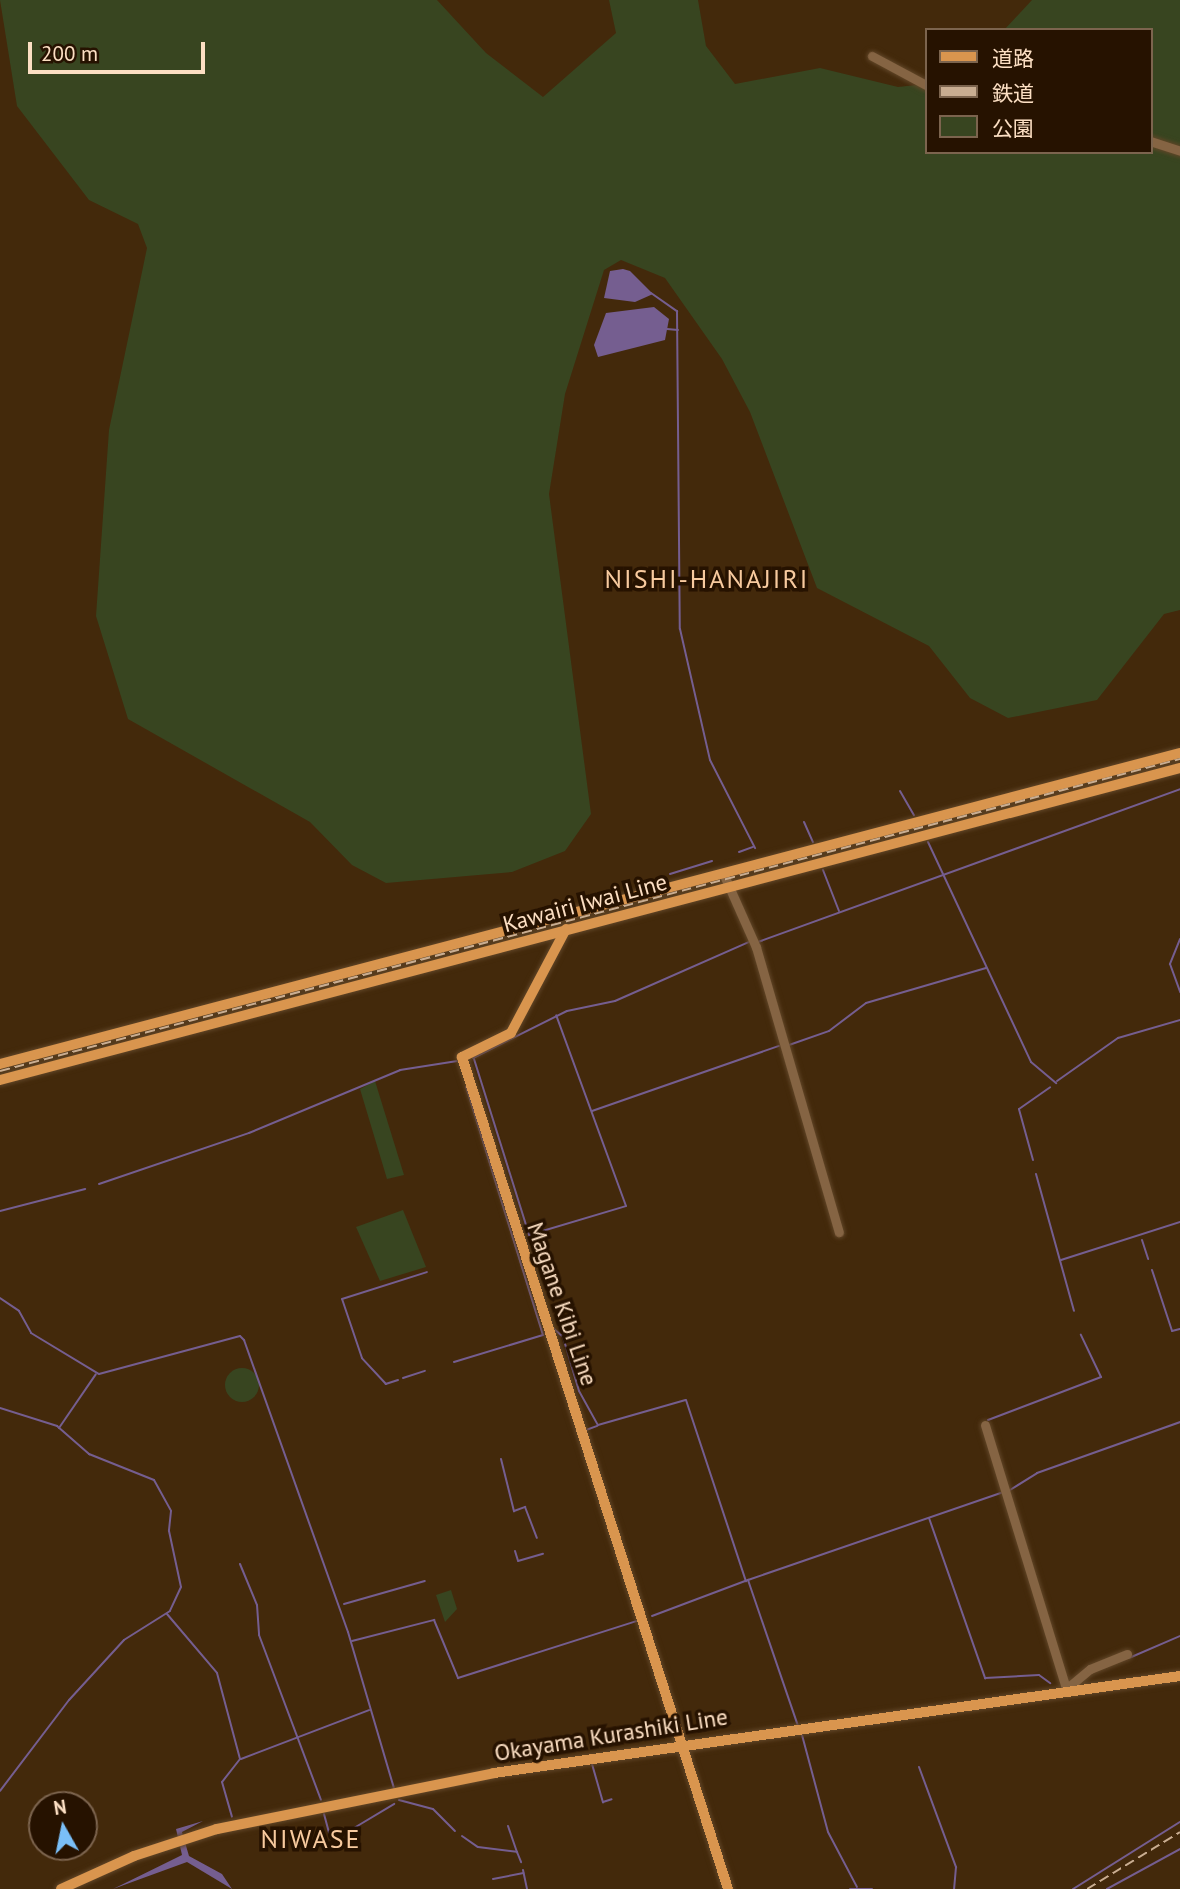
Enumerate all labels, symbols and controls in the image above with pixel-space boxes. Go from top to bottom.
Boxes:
scale bar [32,28,208,72]
legend [925,28,1152,154]
text: 200 m [41,40,98,67]
text: 道路 [992,45,1034,72]
text: 鉄道 [992,80,1034,107]
text: 公園 [992,115,1034,142]
district label: NISHI-HANAJIRI [606,563,808,595]
street label: Kawairi Iwai Line [500,868,670,938]
street label: Magane Kibi Line [521,1219,603,1389]
street label: Okayama Kurashiki Line [492,1703,730,1767]
north arrow [28,1791,98,1861]
text: N [52,1794,68,1820]
district label: NIWASE [261,1823,361,1855]

